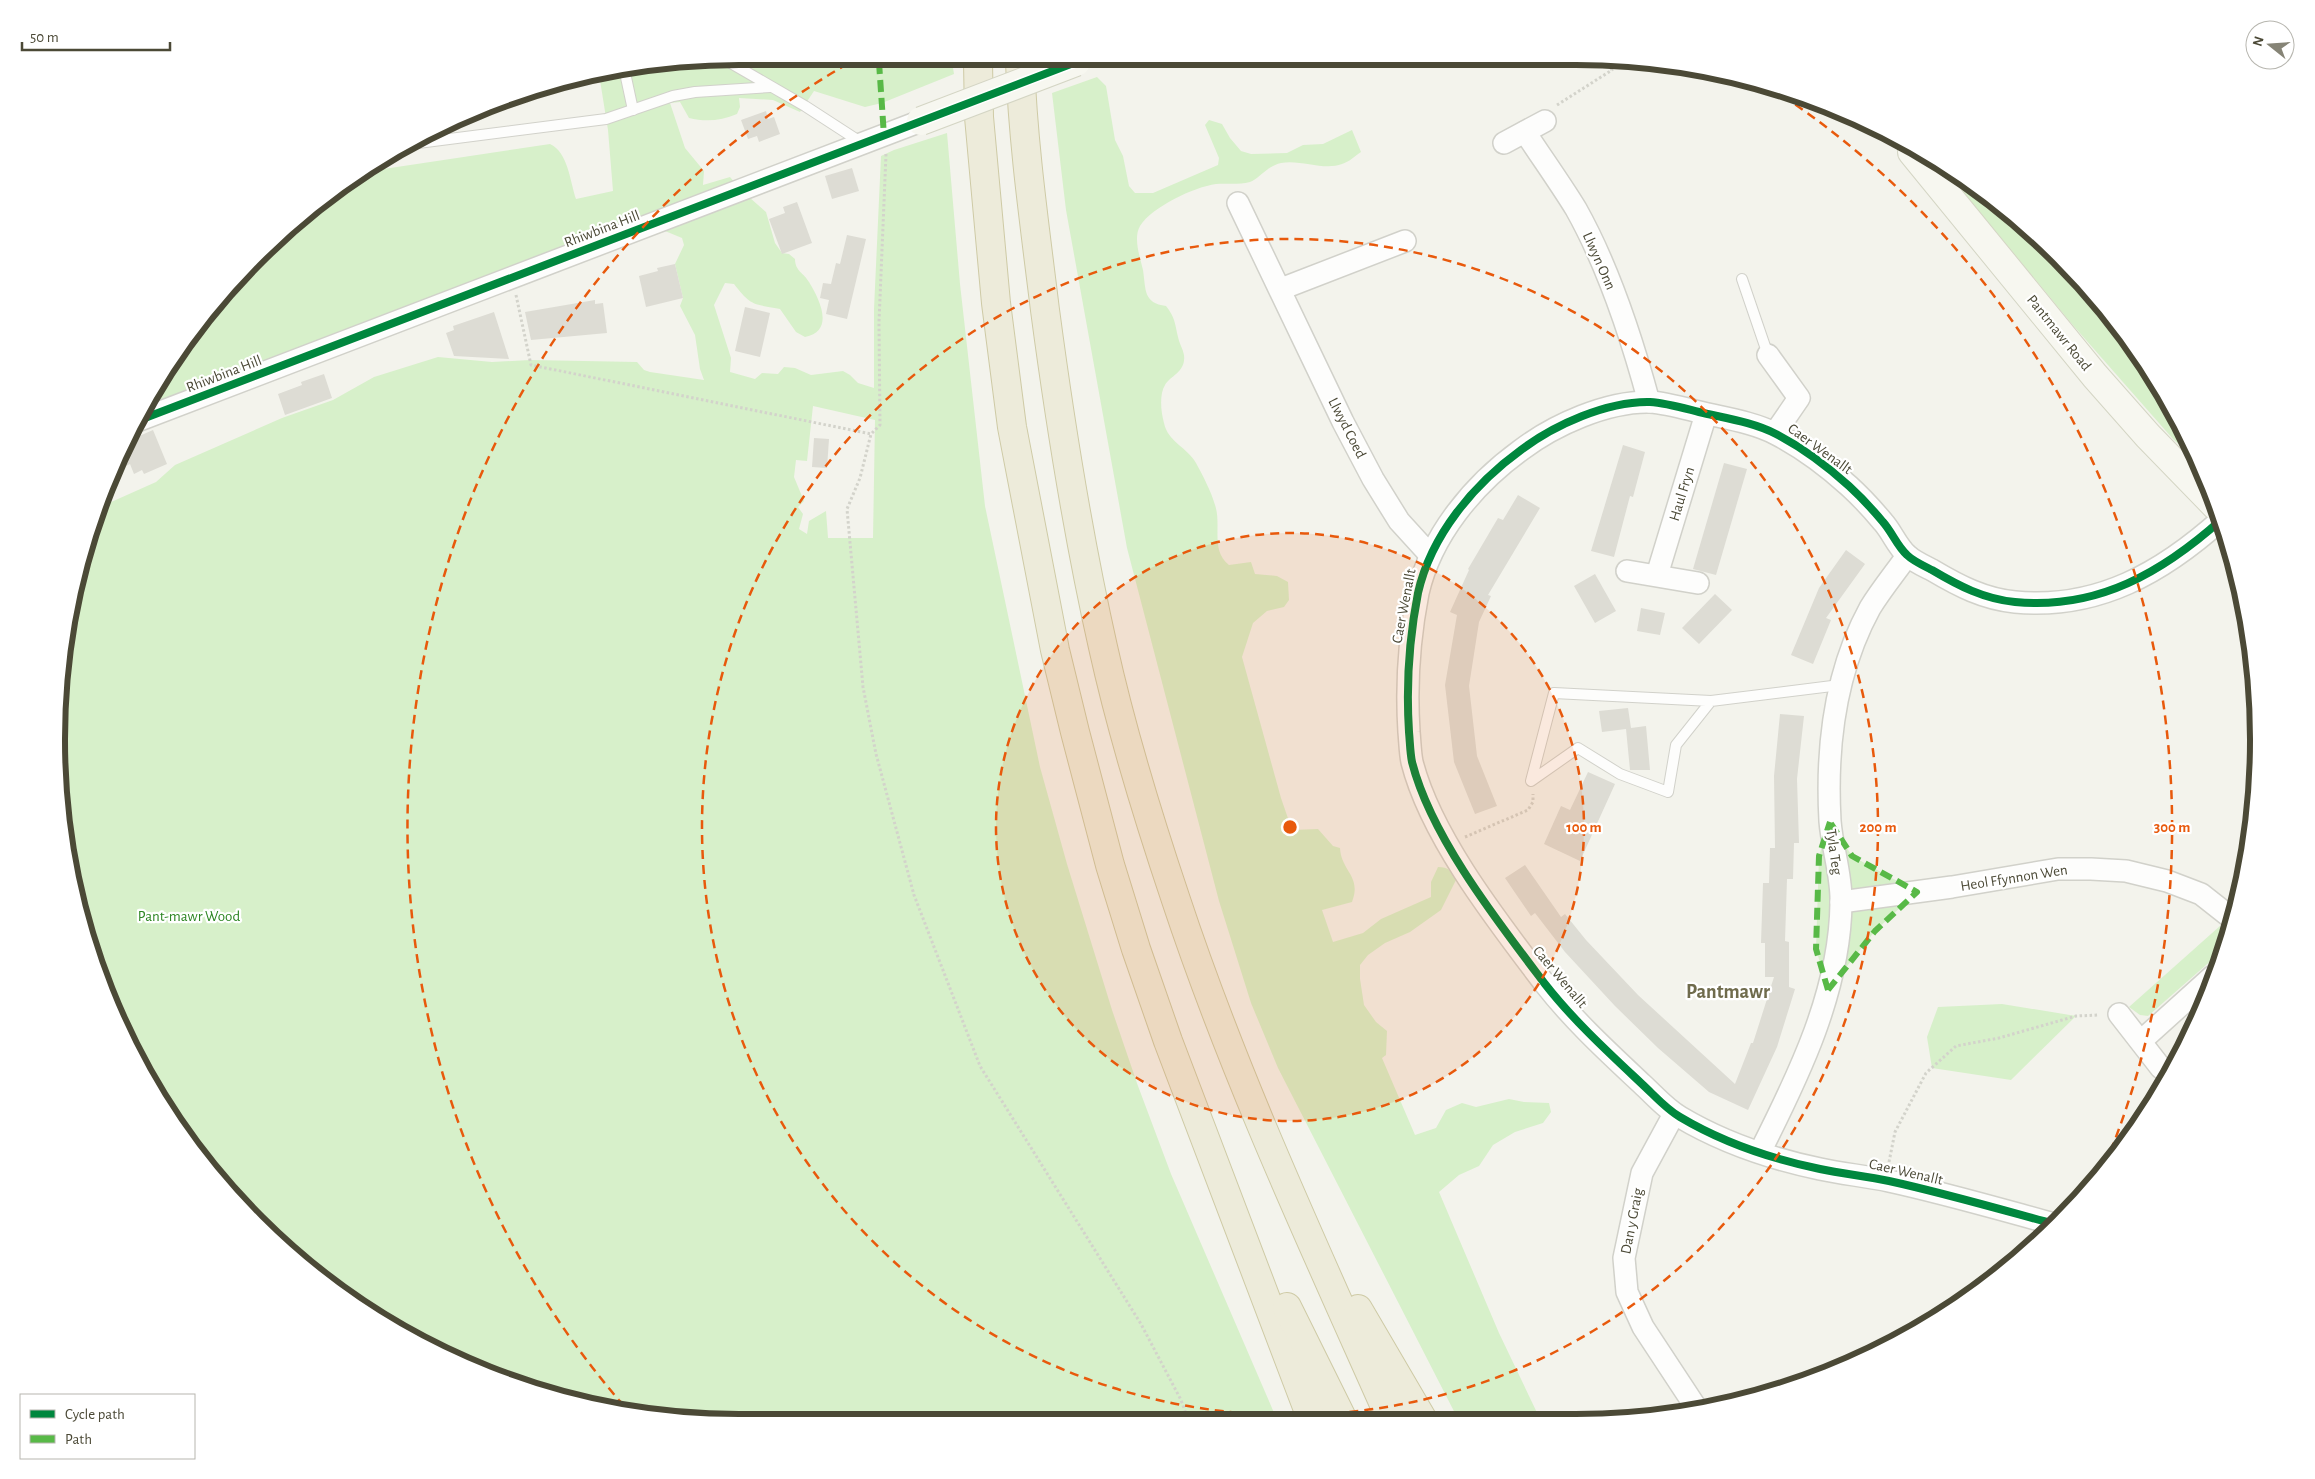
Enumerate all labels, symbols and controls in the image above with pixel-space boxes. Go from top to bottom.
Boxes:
scale bar [22,20,170,52]
north arrow [2245,20,2295,70]
text: 50 m [30,30,59,45]
text: N [2250,35,2267,48]
street label: Rhiwbina Hill [562,208,642,250]
street label: Llwyn Onn [1580,230,1618,292]
street label: Pantmawr Road [2024,292,2094,374]
street label: Rhiwbina Hill [184,353,264,395]
street label: Llwyd Coed [1325,395,1369,461]
street label: Caer Wenallt [1785,421,1855,477]
street label: Haul Fryn [1667,465,1697,523]
street label: Caer Wenallt [1389,567,1419,644]
centre of rings [1281,818,1299,836]
text: 100 m [1566,820,1602,835]
text: 200 m [1859,820,1897,835]
text: 300 m [2154,820,2190,835]
street label: Tyla Teg [1823,828,1845,877]
street label: Heol Ffynnon Wen [1959,862,2069,894]
park label: Pant-mawr Wood [138,909,240,924]
street label: Caer Wenallt [1530,943,1590,1011]
district label: Pantmawr [1686,982,1770,1002]
street label: Caer Wenallt [1868,1156,1945,1188]
street label: Dan y Graig [1618,1186,1646,1255]
legend [20,1394,195,1459]
text: Cycle path [65,1407,125,1422]
text: Path [65,1432,92,1447]

